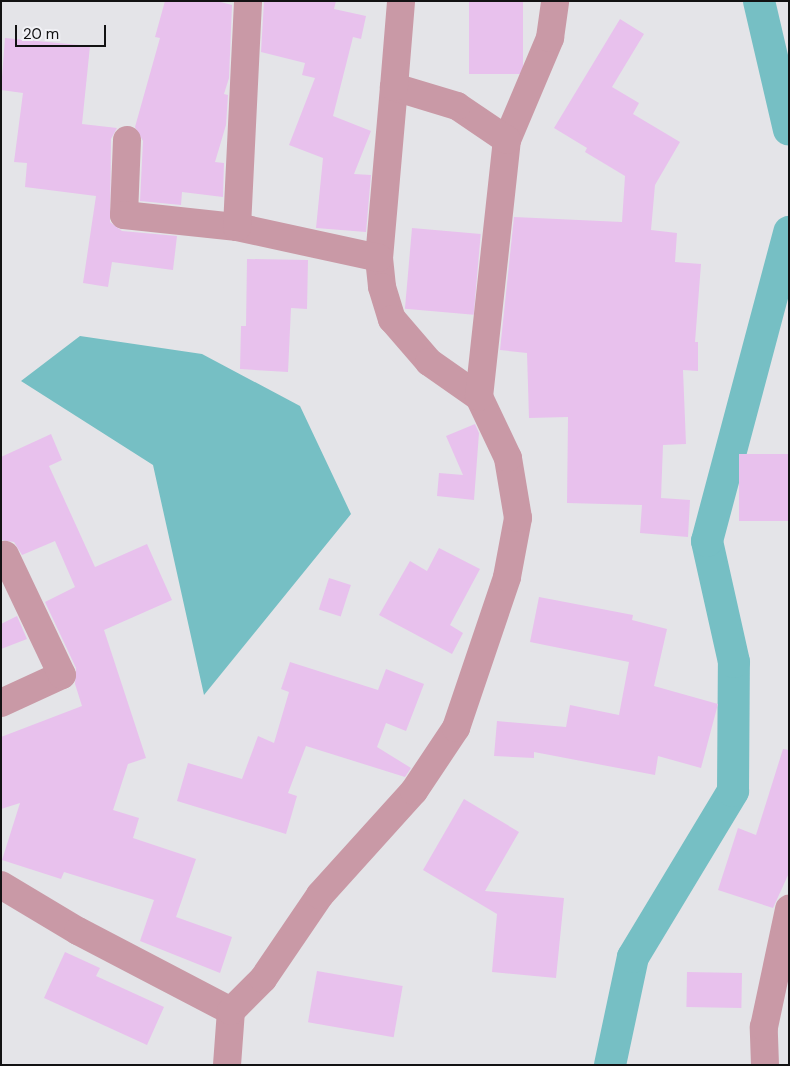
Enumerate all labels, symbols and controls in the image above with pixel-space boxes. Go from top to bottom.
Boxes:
scale bar [18,15,109,47]
text: 20 m [23,24,59,44]

